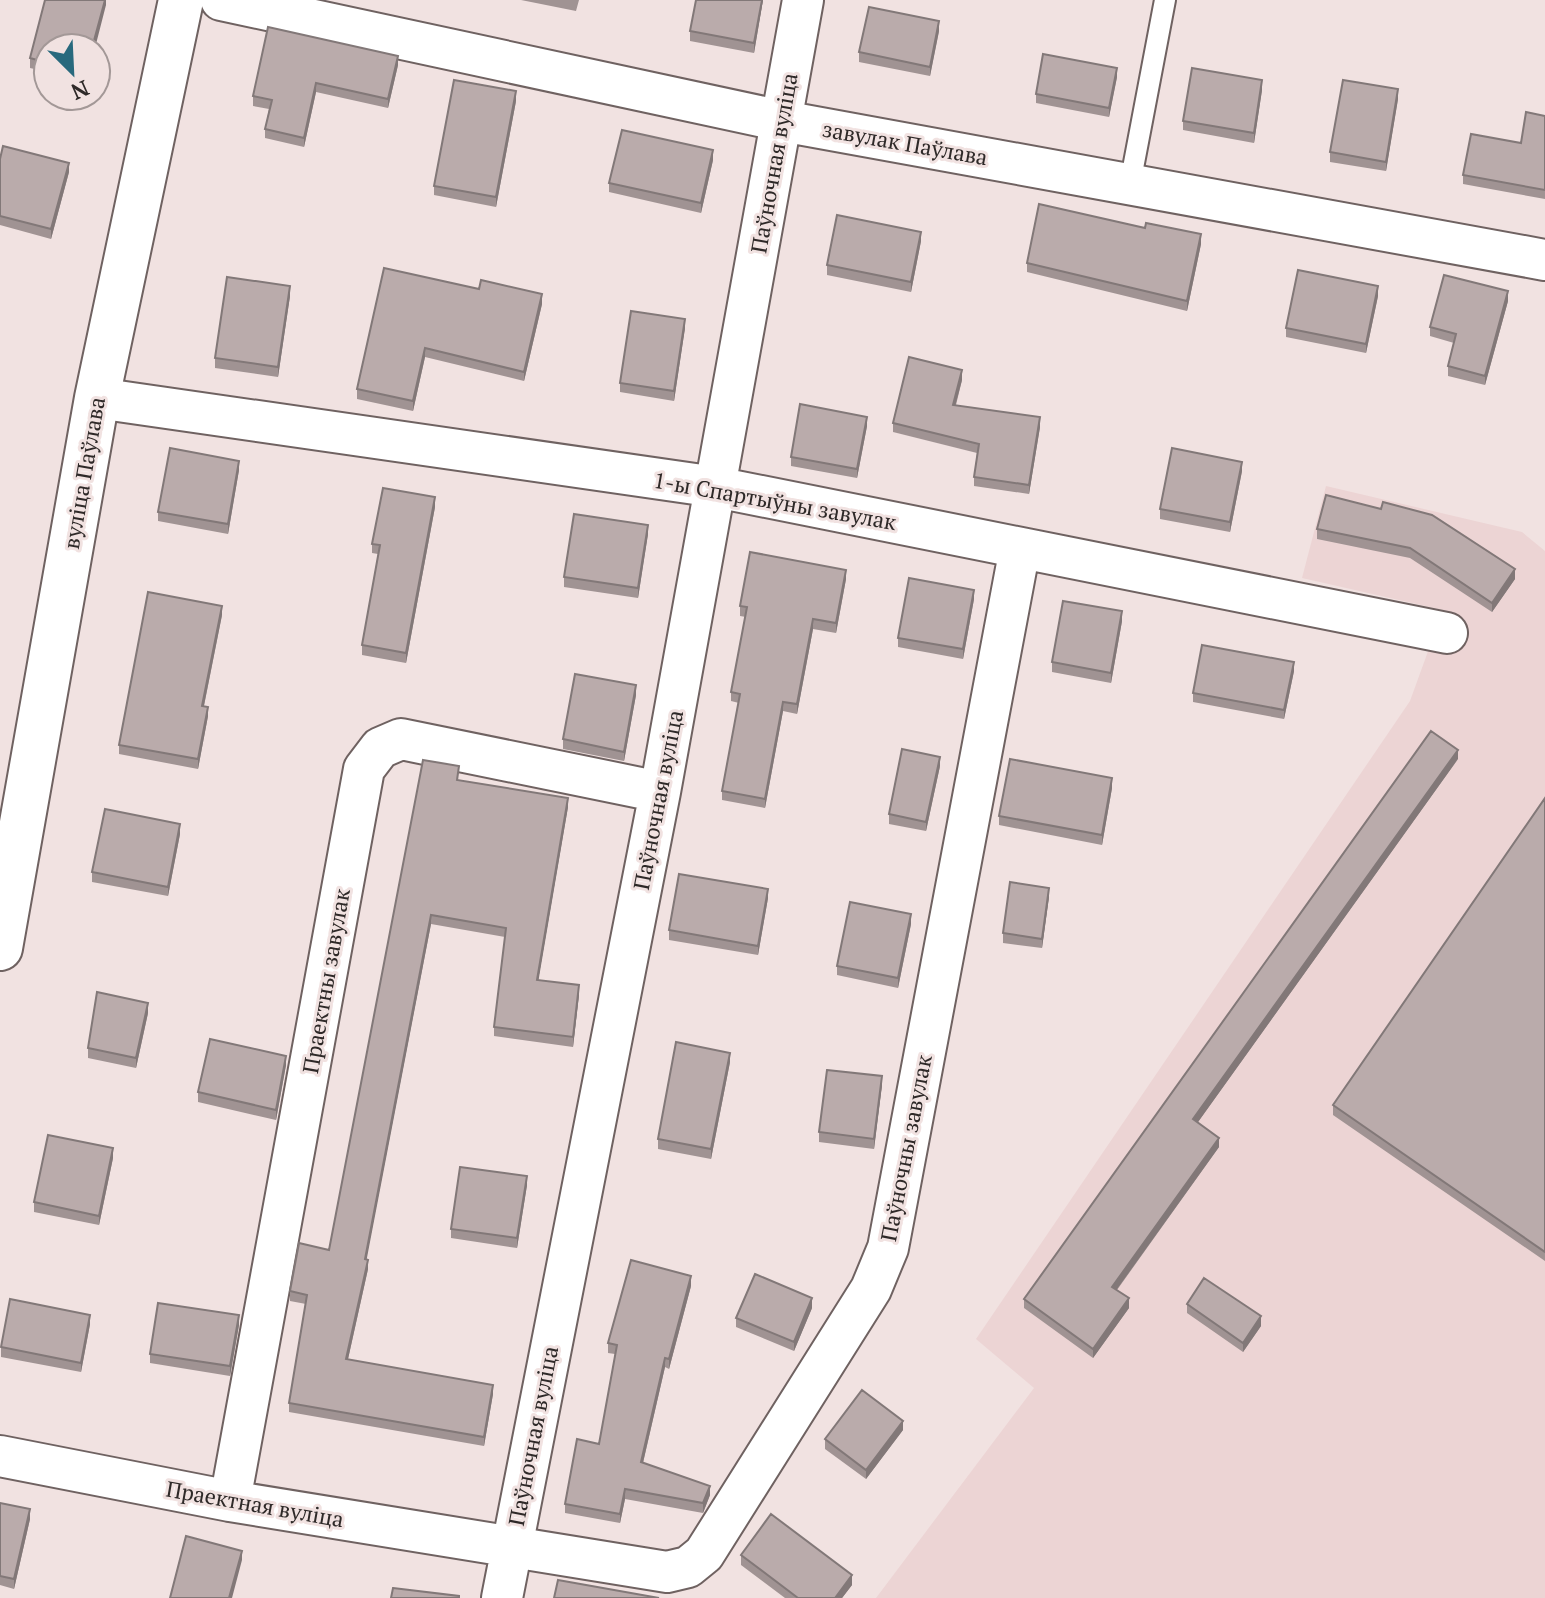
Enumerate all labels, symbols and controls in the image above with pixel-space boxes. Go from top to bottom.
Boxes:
north arrow [32,32,112,112]
street label: Паўночная вуліца [743,71,804,255]
text: N [67,74,94,107]
street label: завулак Паўлава [820,114,990,171]
street label: вуліца Паўлава [56,395,111,551]
street label: 1-ы Спартыўны завулак [651,465,899,536]
street label: Паўночная вуліца [626,708,689,892]
street label: Праектны завулак [295,886,356,1075]
street label: Паўночны завулак [873,1052,938,1244]
street label: Паўночная вуліца [501,1344,564,1528]
street label: Праектная вуліца [164,1474,346,1533]

